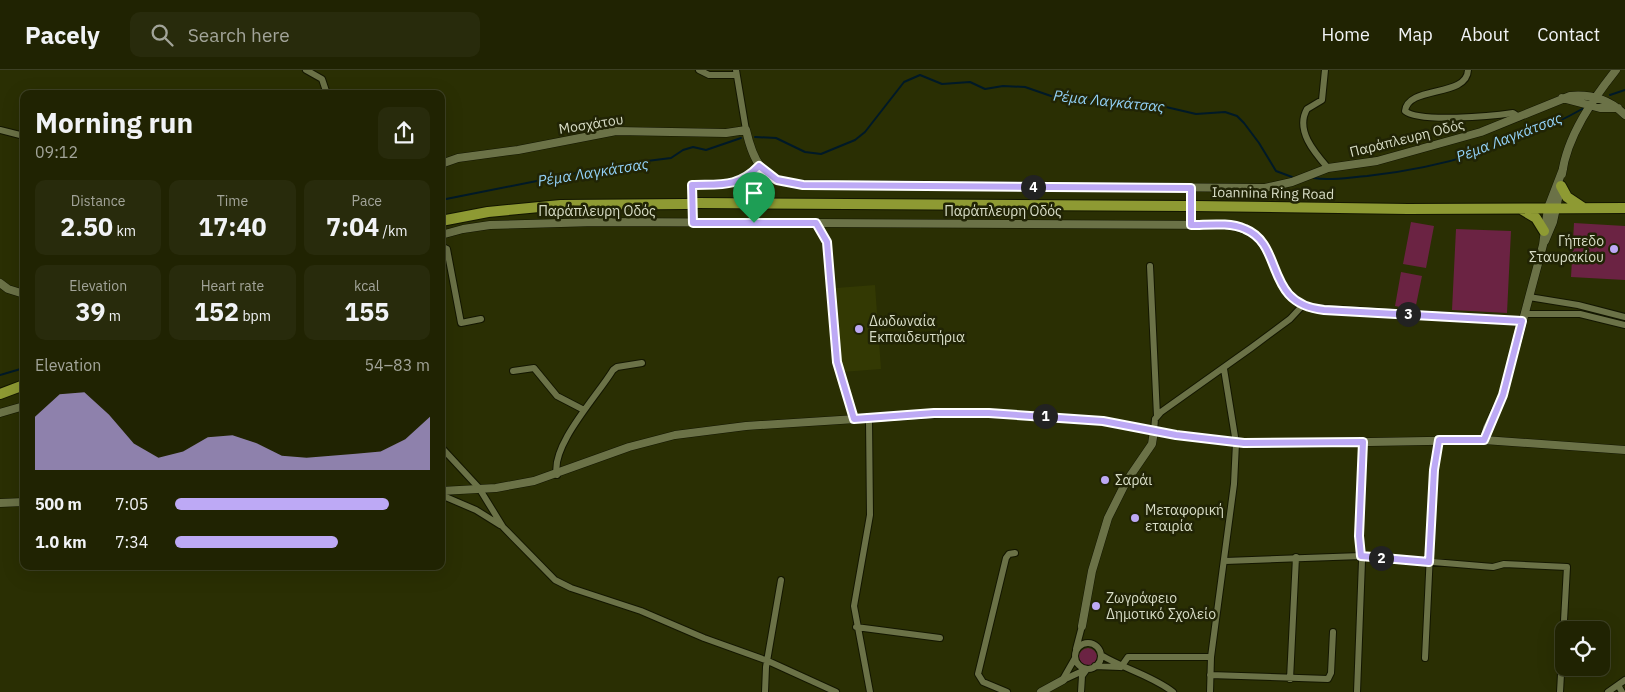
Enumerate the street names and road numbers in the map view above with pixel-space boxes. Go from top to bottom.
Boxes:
street label: Μοσχάτου [557,110,625,138]
street label: Παράπλευρη Οδός [1348,115,1467,161]
street label: Ioannina Ring Road [1212,183,1334,203]
street label: Παράπλευρη Οδός [538,202,656,220]
street label: Παράπλευρη Οδός [944,202,1062,220]

